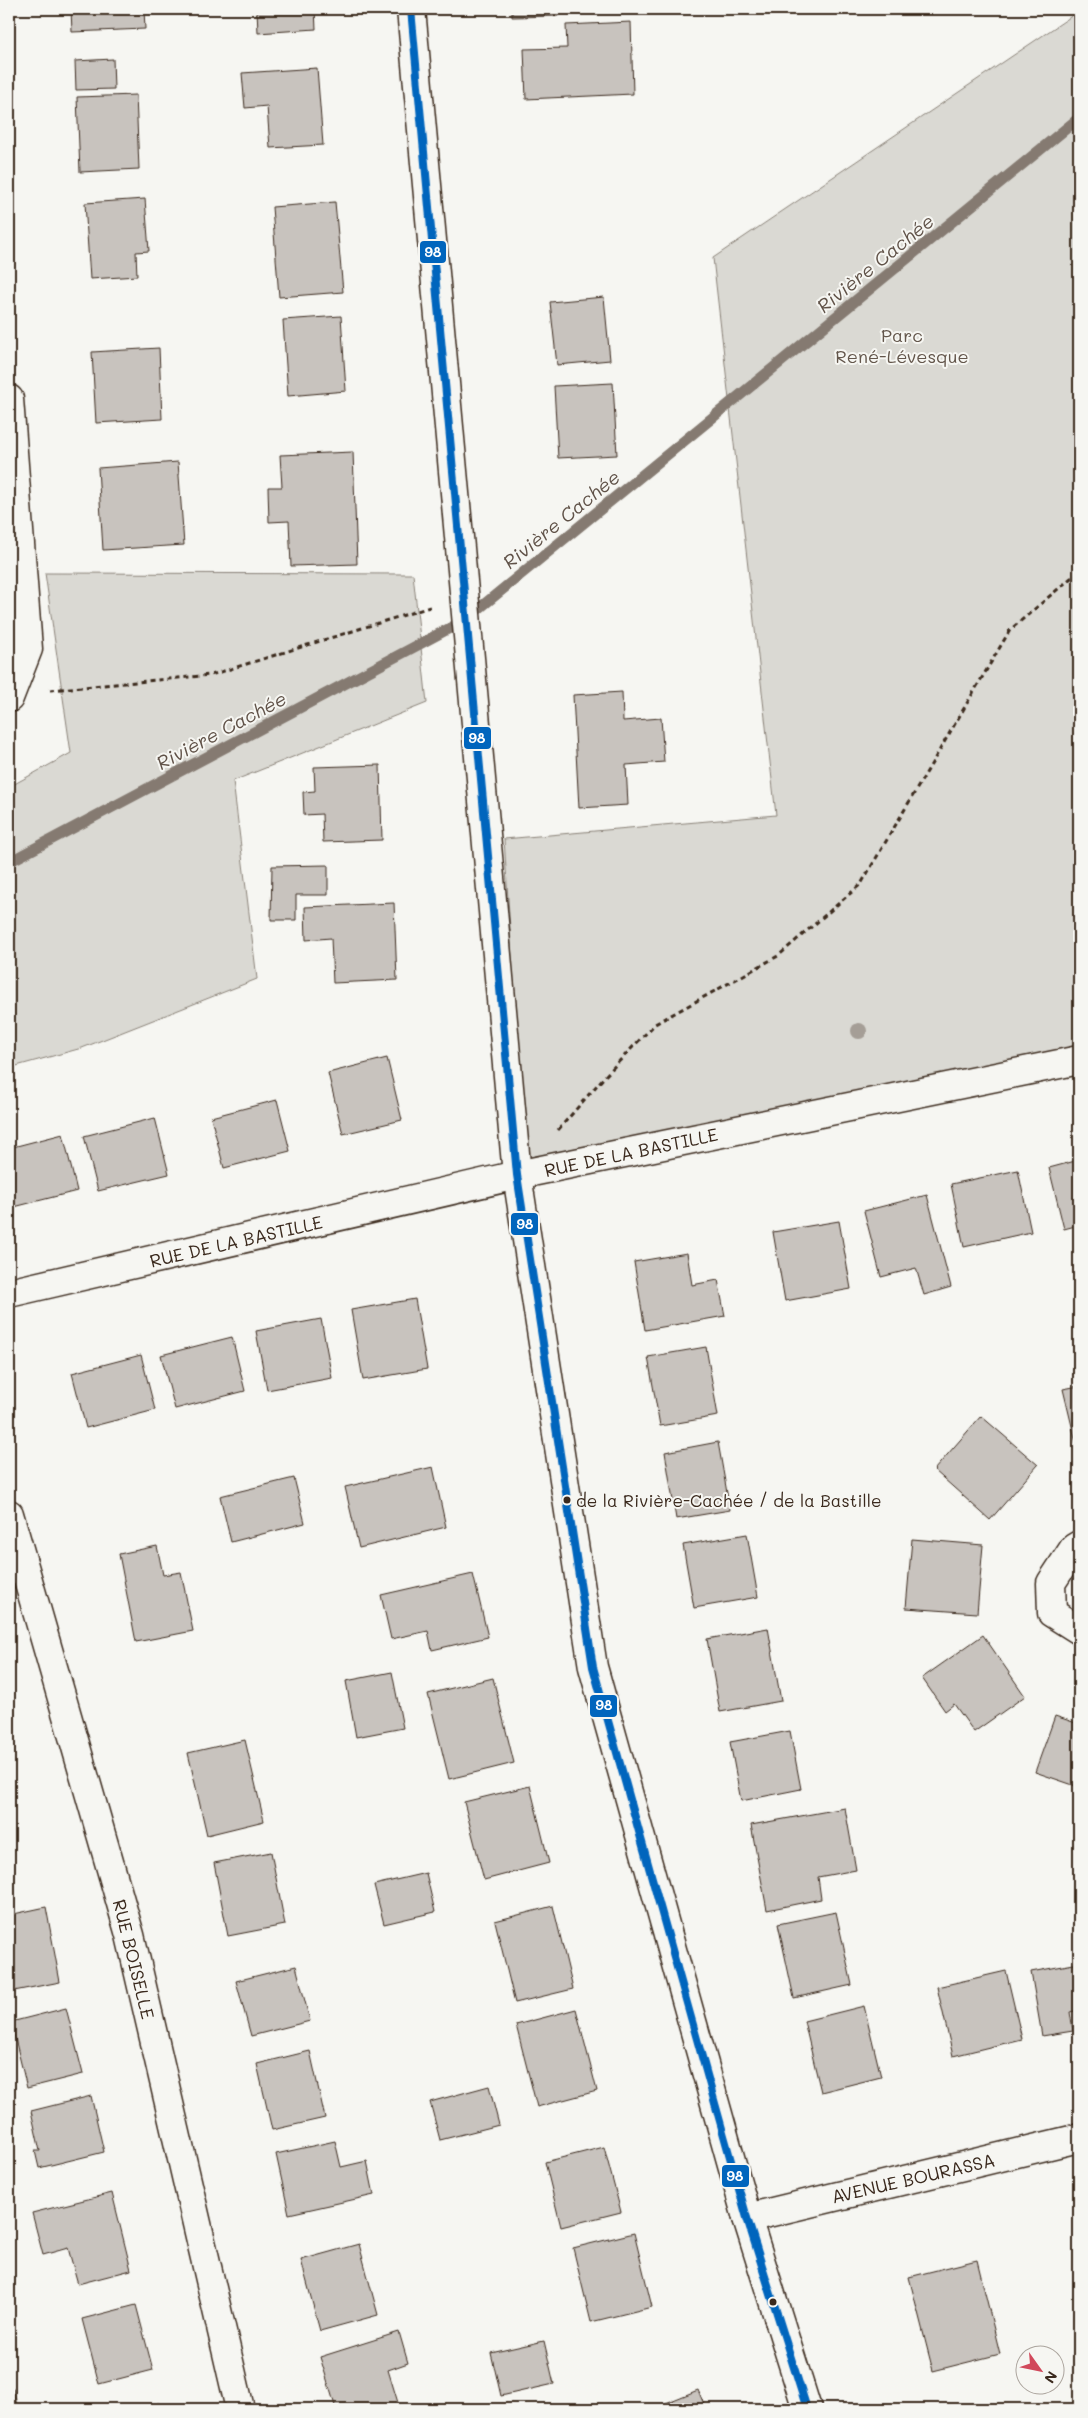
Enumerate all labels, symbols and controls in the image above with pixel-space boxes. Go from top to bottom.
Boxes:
water label: Rivière Cachée [811,208,939,318]
line badge: 98 [419,240,447,264]
text: 98 [424,242,442,261]
park label: Parc René-Lévesque [835,323,969,368]
water label: Rivière Cachée [497,464,625,574]
water label: Rivière Cachée [152,685,290,775]
line badge: 98 [463,726,492,750]
text: 98 [468,728,486,747]
street label: RUE DE LA BASTILLE [542,1122,720,1182]
street label: RUE DE LA BASTILLE [147,1209,325,1273]
line badge: 98 [510,1212,539,1236]
text: 98 [516,1214,534,1233]
place label: de la Rivière-Cachée / de la Bastille [576,1489,881,1511]
marker: de la Rivière-Cachée / de la Bastille [562,1495,572,1505]
line badge: 98 [589,1694,618,1718]
text: 98 [595,1695,613,1714]
street label: RUE BOISELLE [108,1897,160,2021]
street label: AVENUE BOURASSA [829,2148,997,2208]
line badge: 98 [721,2164,750,2188]
text: 98 [726,2166,744,2185]
unlabelled marker [768,2297,778,2307]
north arrow [1016,2346,1066,2396]
text: N [1040,2368,1062,2387]

